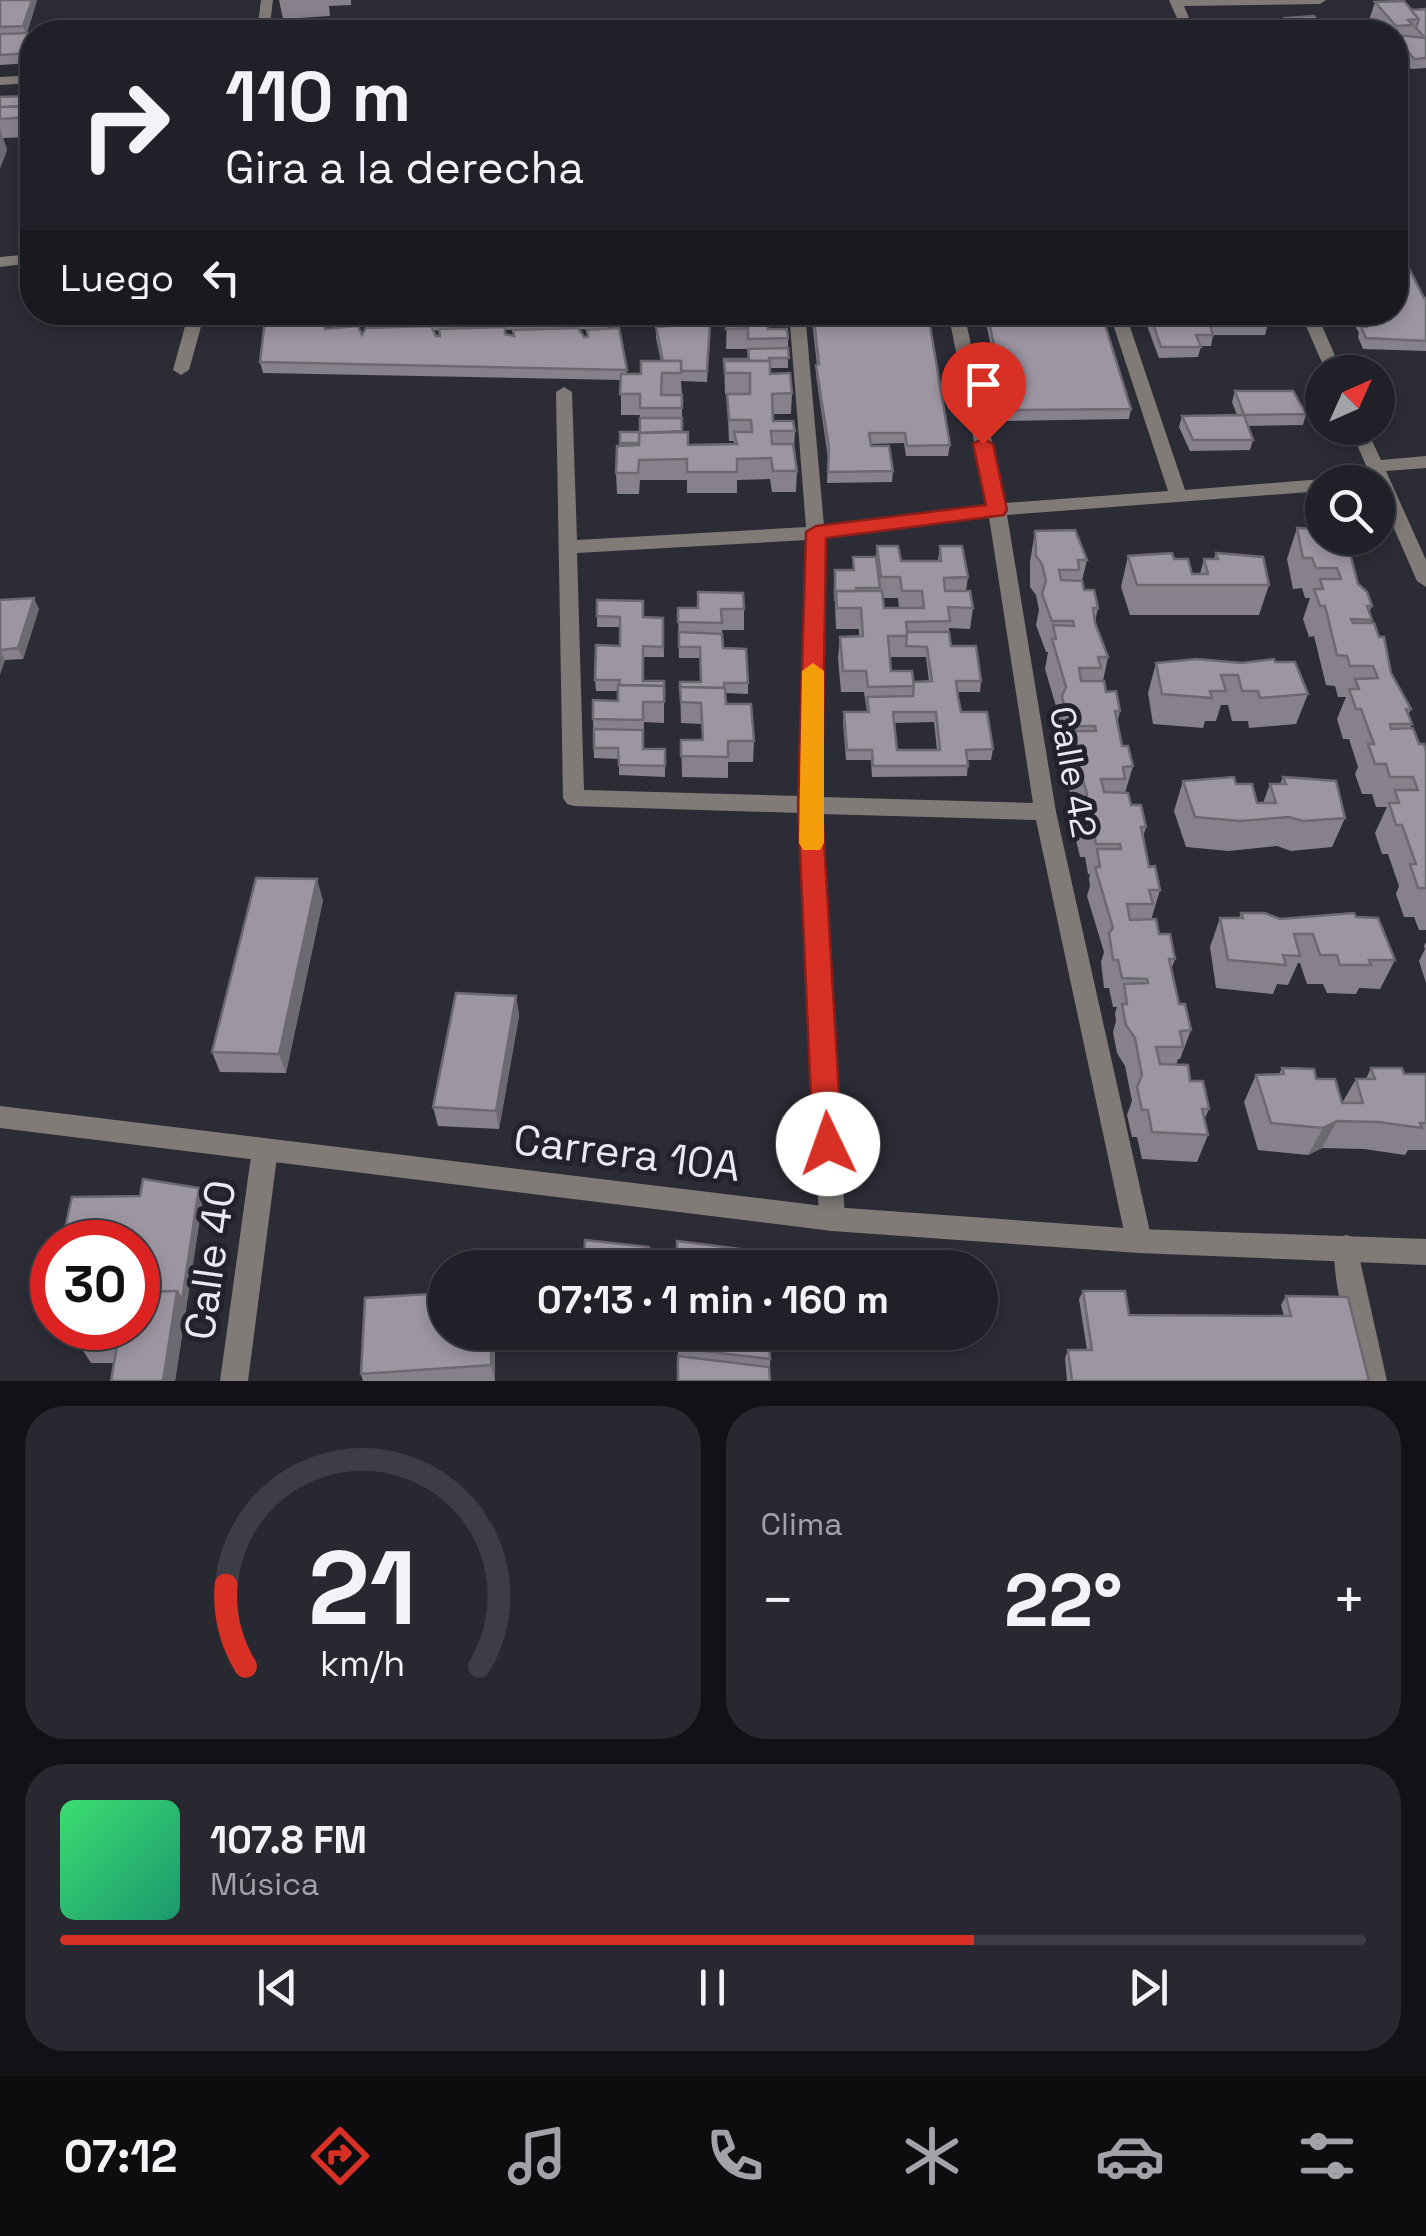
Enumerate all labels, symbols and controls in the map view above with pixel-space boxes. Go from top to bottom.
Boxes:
text: 110 m [225,52,411,141]
icon: right [60,60,190,190]
text: Gira a la derecha [225,139,584,196]
icon: left [194,250,249,305]
text: Luego [60,254,174,302]
pin [941,342,1026,445]
north arrow [1305,355,1395,445]
map controls [1305,355,1395,555]
icon: arrive [956,357,1011,412]
button: search [1305,465,1395,555]
street label: Calle 42 [1040,703,1106,841]
position arrow [776,1092,880,1196]
street label: Carrera 10A [511,1113,743,1193]
street label: Calle 40 [173,1177,247,1343]
speed limit sign: 30 [30,1220,160,1350]
text: 07:13 · 1 min · 160 m [537,1276,889,1324]
text: Clima [761,1504,843,1544]
text: 21 [308,1522,417,1654]
text: 22° [1004,1552,1123,1648]
text: − [761,1565,795,1635]
text: + [1332,1565,1366,1635]
text: km/h [320,1641,405,1686]
text: 107.8 FM [210,1816,367,1864]
text: Música [210,1864,320,1904]
icon: previous [250,1960,305,2015]
icon: pause [685,1960,740,2015]
icon: next [1121,1960,1176,2015]
icon: directions [305,2121,375,2191]
icon: music [502,2121,572,2191]
icon: phone [700,2121,770,2191]
icon: climate [897,2121,967,2191]
icon: car [1095,2121,1165,2191]
icon: filters [1292,2121,1362,2191]
text: 07:12 [64,2128,177,2185]

